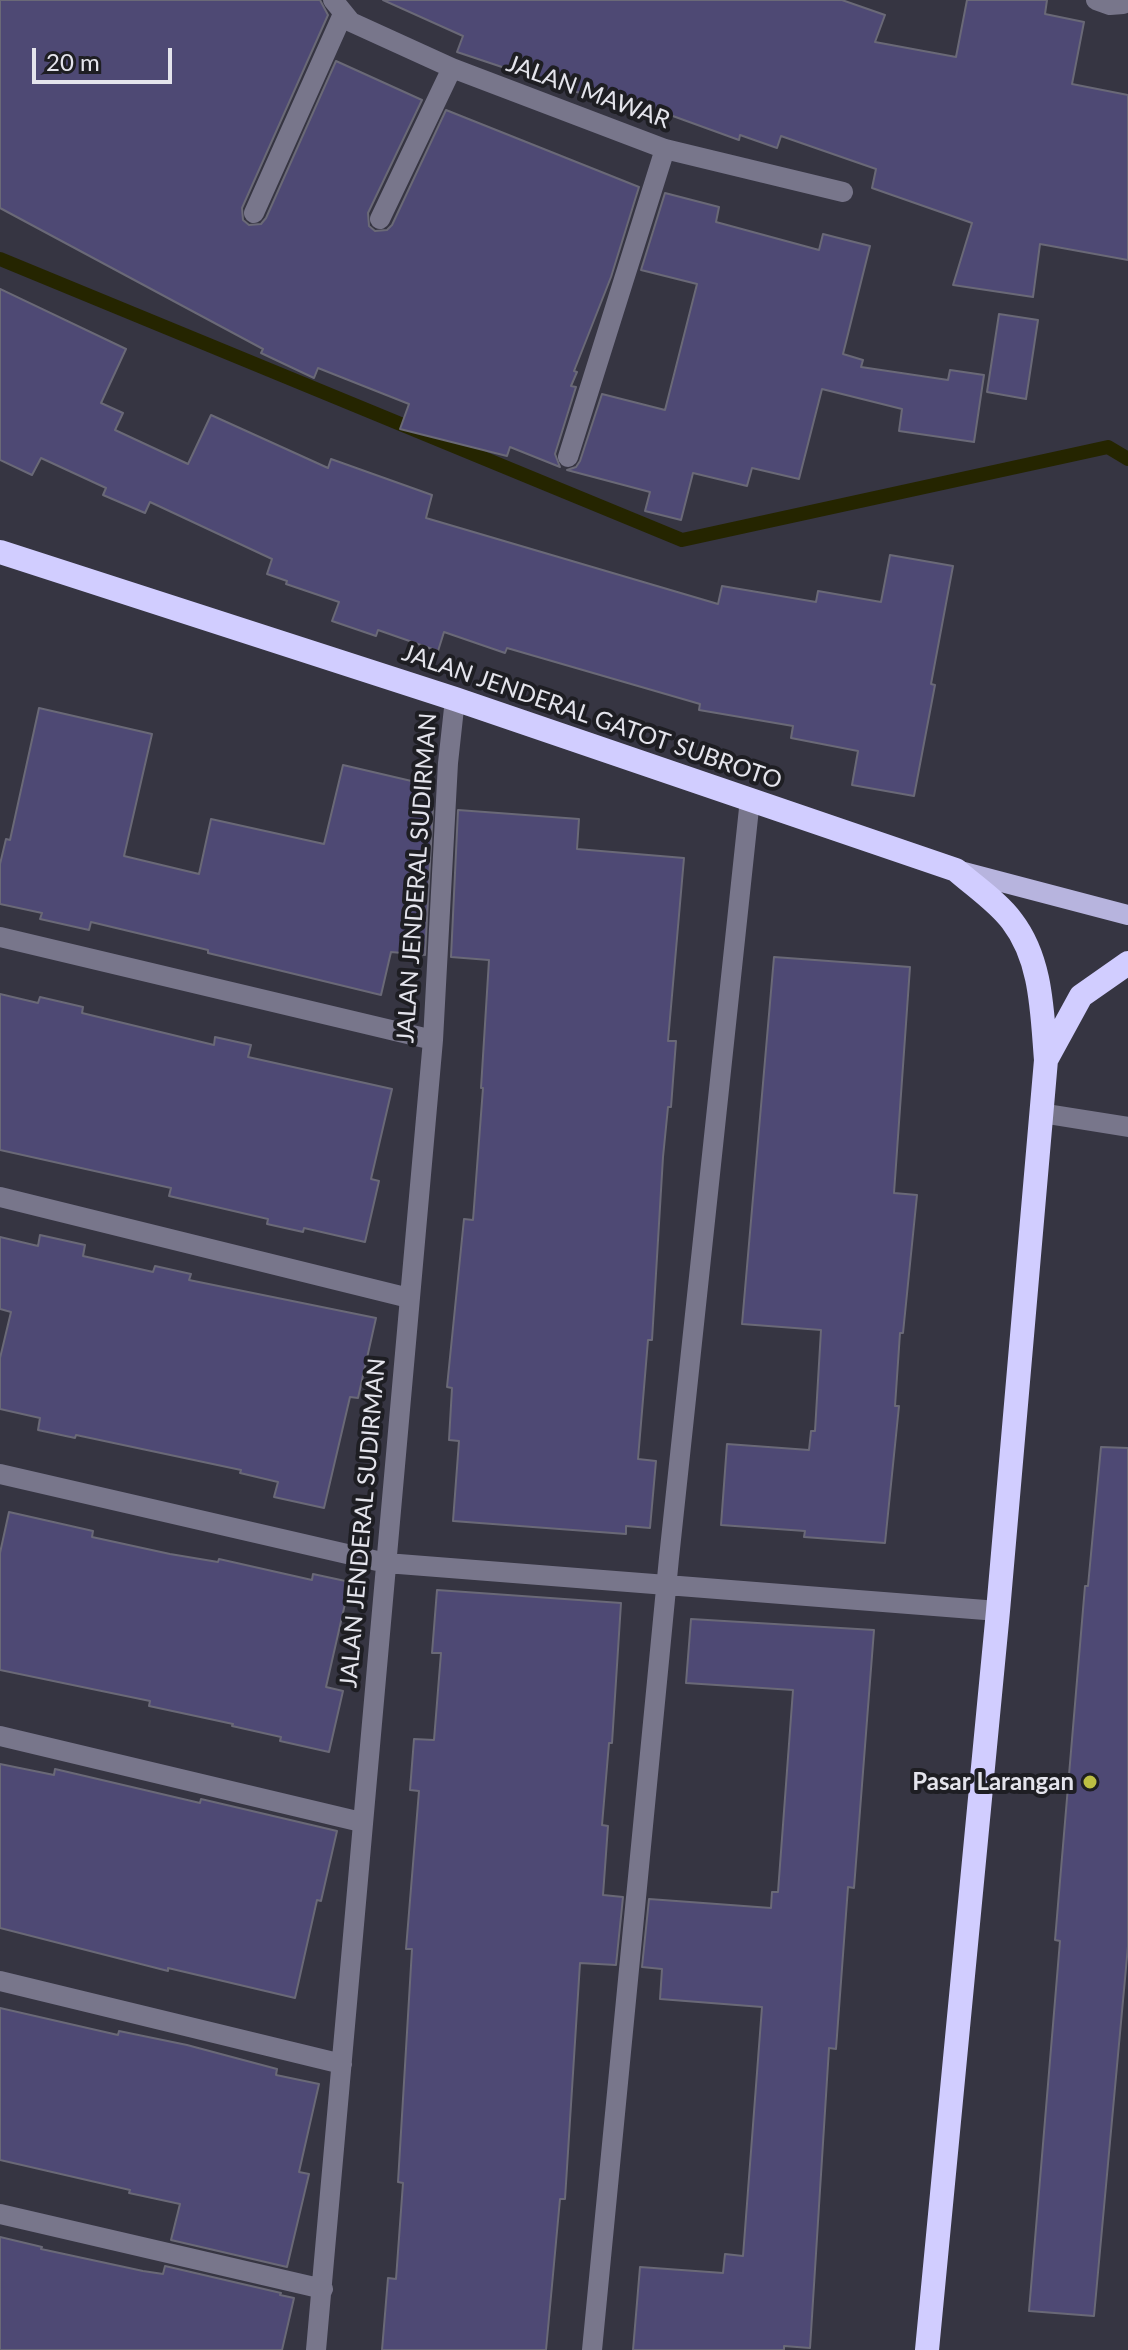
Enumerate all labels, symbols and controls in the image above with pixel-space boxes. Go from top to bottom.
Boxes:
scale bar [36,32,176,82]
text: 20 m [46,47,100,76]
street label: JALAN MAWAR [502,49,674,135]
street label: JALAN JENDERAL GATOT SUBROTO [398,638,786,796]
street label: JALAN JENDERAL SUDIRMAN [391,712,443,1044]
street label: JALAN JENDERAL SUDIRMAN [334,1357,392,1689]
place label: Pasar Larangan [912,1768,1074,1796]
marker: Pasar Larangan [1081,1773,1099,1791]

